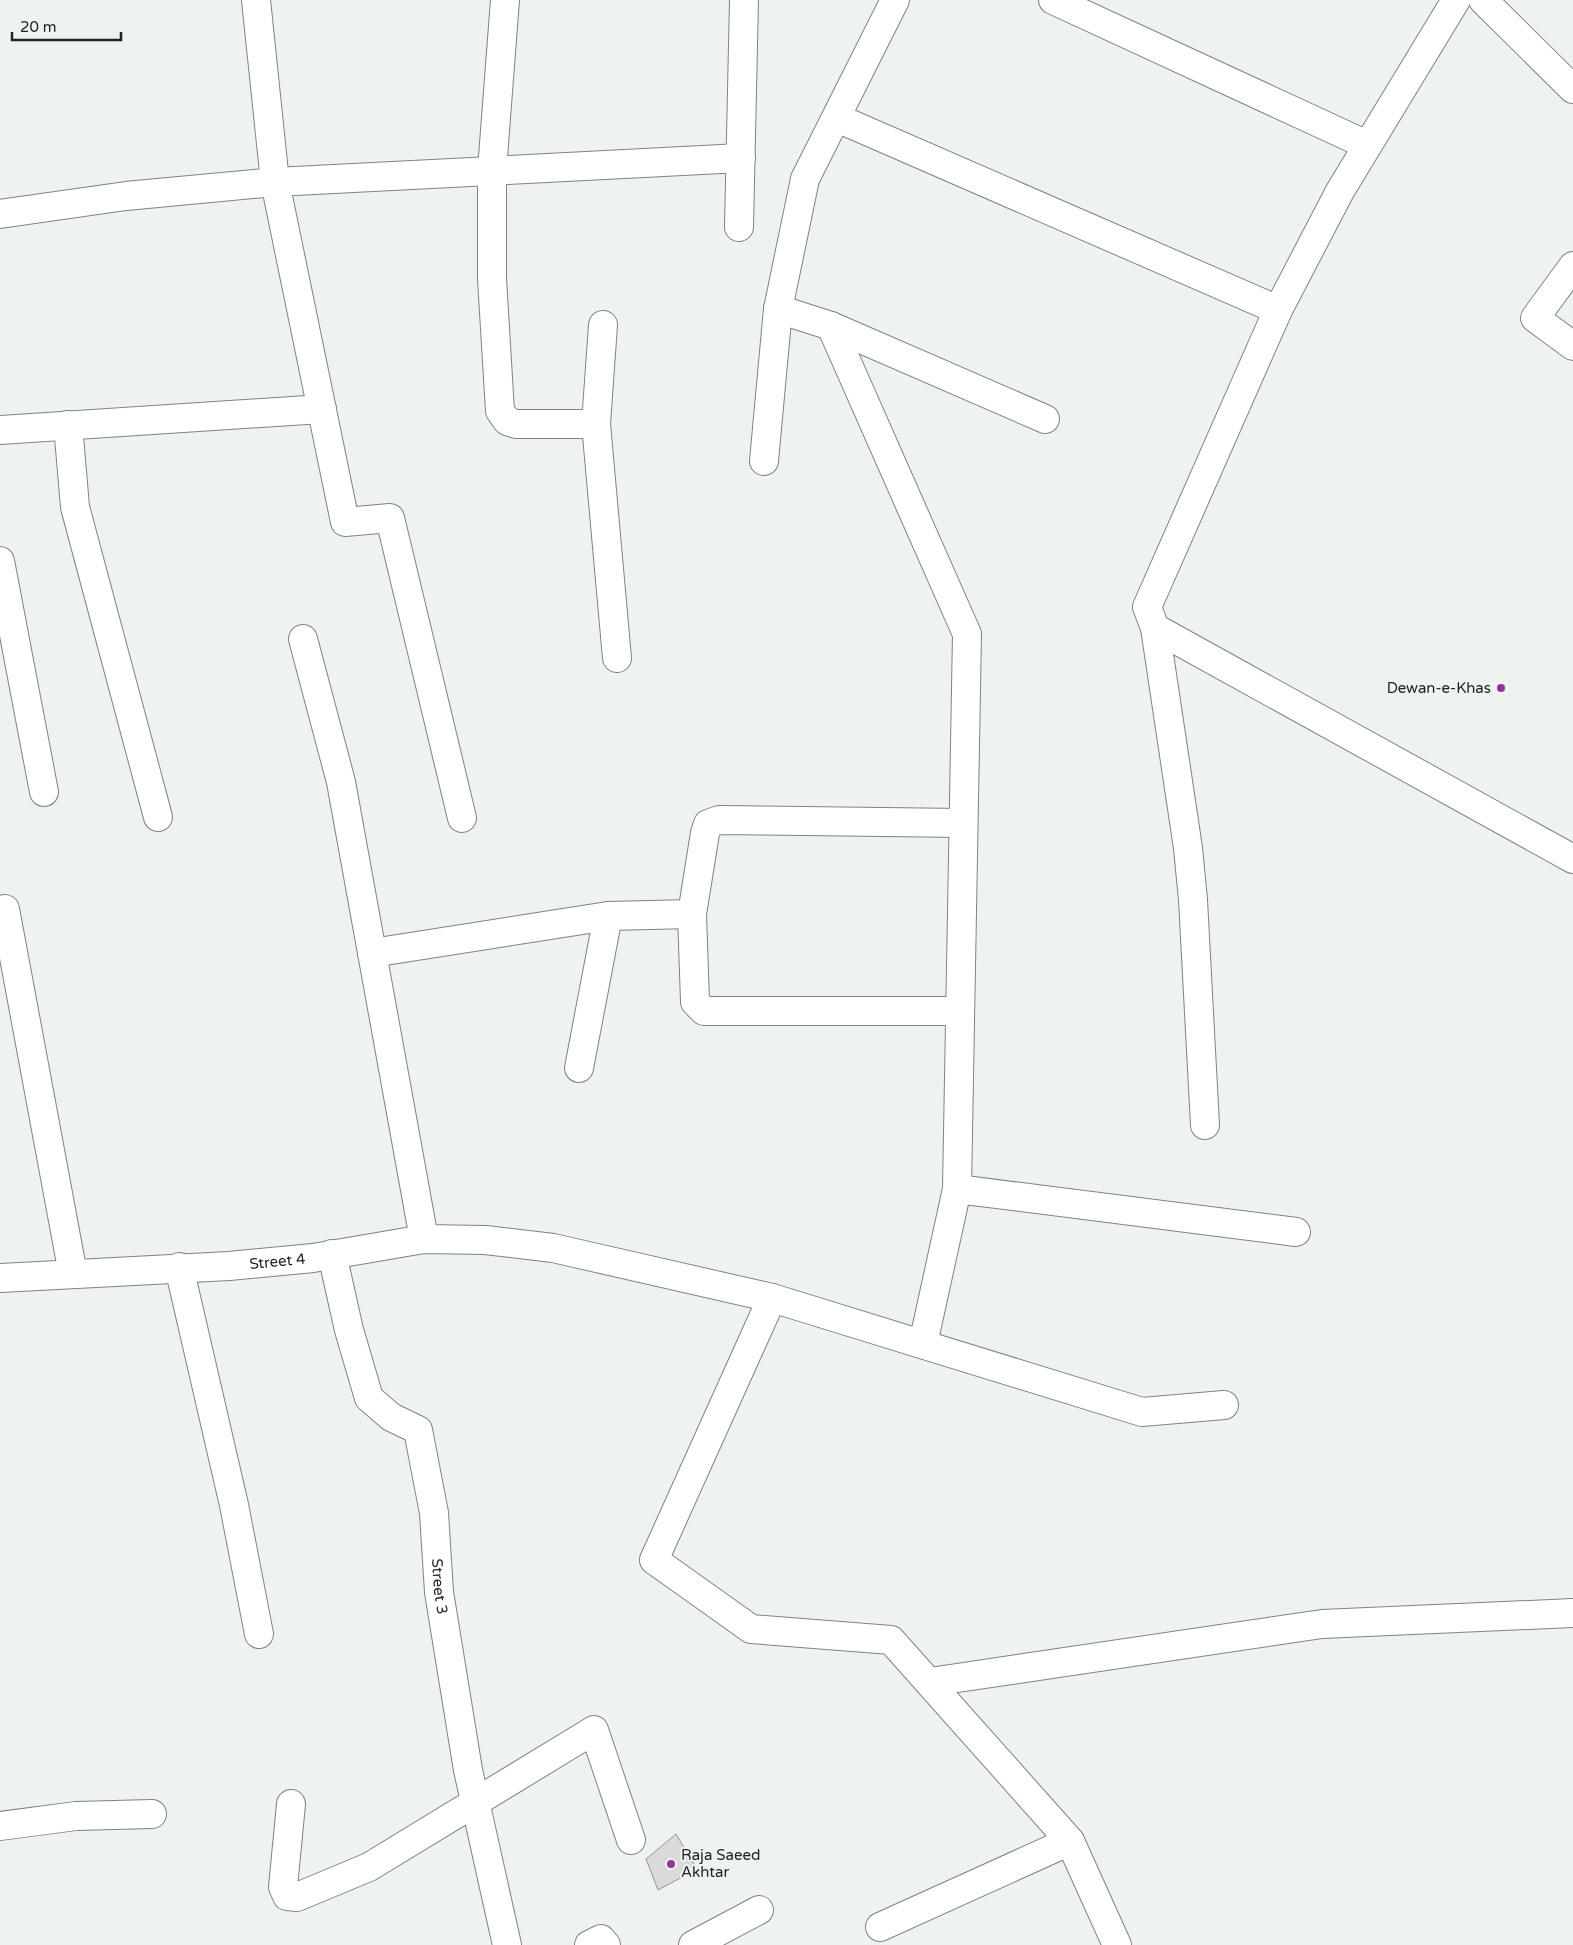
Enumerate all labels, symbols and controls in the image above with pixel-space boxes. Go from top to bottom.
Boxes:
scale bar [12,10,121,42]
text: 20 m [20,18,57,36]
place label: Dewan-e-Khas [1387,679,1491,697]
marker: Dewan-e-Khas [1495,682,1507,694]
street label: Street 4 [249,1250,306,1273]
street label: Street 3 [428,1558,452,1616]
place label: Raja Saeed Akhtar [681,1846,760,1881]
marker: Raja Saeed Akhtar [665,1858,677,1870]

